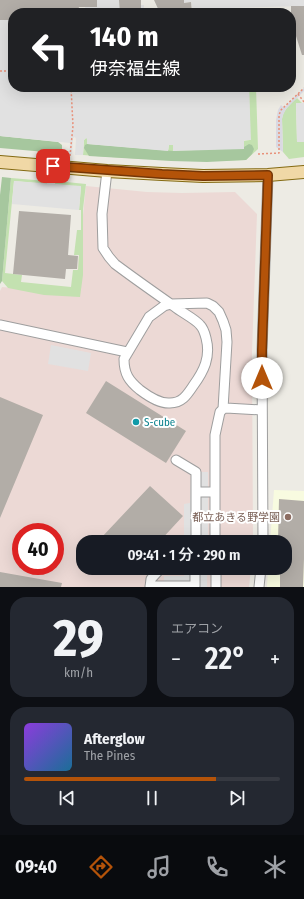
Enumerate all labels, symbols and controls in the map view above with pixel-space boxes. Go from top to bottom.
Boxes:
text: 140 m [90,20,159,53]
icon: left [24,24,76,76]
text: 伊奈福生線 [90,58,180,80]
pin [36,149,70,183]
icon: arrive [42,155,64,177]
position arrow [241,357,283,399]
place label: S-cube [144,416,175,429]
marker: S-cube [131,417,141,427]
place label: 都立あきる野学園 [192,511,280,524]
marker: 都立あきる野学園 [283,512,293,522]
speed limit sign: 40 [12,523,64,575]
text: 09:41 · 1 分 · 290 m [127,546,241,564]
text: 29 [53,607,104,670]
text: エアコン [171,621,223,636]
text: 22° [205,641,246,677]
text: − [171,646,181,673]
text: + [270,646,280,673]
text: km/h [64,665,93,680]
text: Afterglow [84,730,145,748]
text: The Pines [84,748,135,763]
icon: previous [56,787,78,809]
icon: pause [141,787,163,809]
icon: next [226,787,248,809]
icon: directions [87,853,115,881]
icon: music [145,853,173,881]
icon: phone [203,853,231,881]
icon: climate [261,853,289,881]
text: 09:40 [15,856,57,878]

